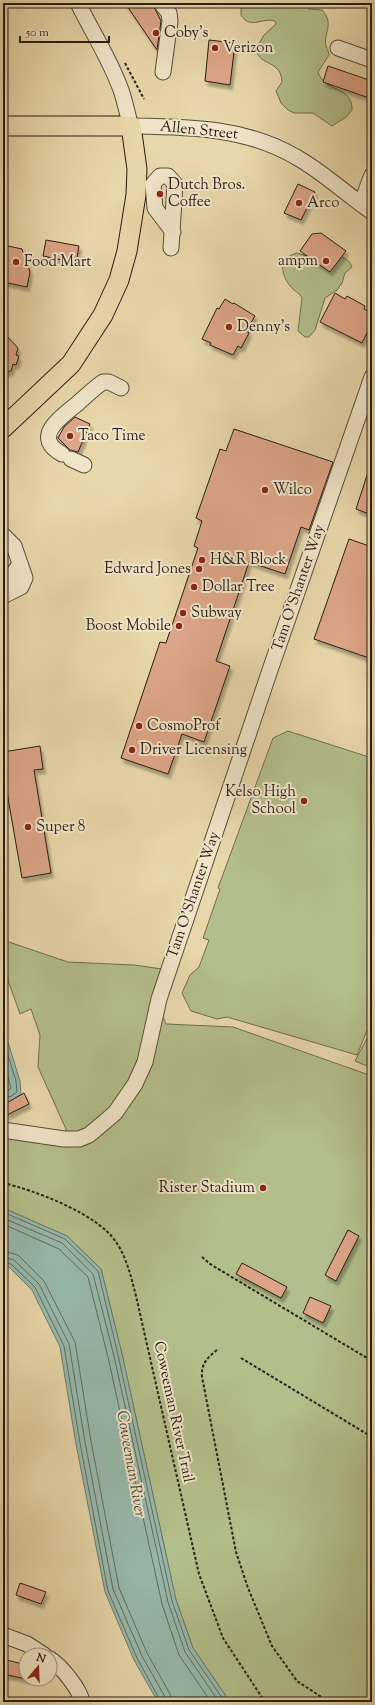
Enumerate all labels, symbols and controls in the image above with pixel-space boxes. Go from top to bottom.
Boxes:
scale bar [20,18,109,44]
place label: Coby's [164,23,208,44]
text: 50 m [25,24,49,42]
marker: Coby's [151,28,161,38]
place label: Verizon [223,38,273,59]
marker: Verizon [210,43,220,53]
street label: Allen Street [159,116,239,146]
place label: Dutch Bros. Coffee [168,175,245,213]
marker: Dutch Bros. Coffee [155,189,165,199]
place label: Arco [307,193,340,214]
marker: Arco [294,198,304,208]
place label: ampm [278,251,319,272]
place label: Food Mart [24,252,91,273]
marker: ampm [321,256,331,266]
marker: Food Mart [11,257,21,267]
place label: Denny's [237,317,290,338]
marker: Denny's [224,322,234,332]
place label: Taco Time [78,426,145,447]
marker: Taco Time [65,431,75,441]
place label: Wilco [273,480,312,501]
marker: Wilco [260,485,270,495]
street label: Tam O'Shanter Way [267,521,331,654]
place label: H&R Block [210,550,287,571]
marker: H&R Block [197,555,207,565]
place label: Edward Jones [104,559,191,580]
marker: Edward Jones [194,564,204,574]
place label: Dollar Tree [202,577,275,598]
marker: Dollar Tree [189,582,199,592]
place label: Subway [191,603,242,624]
marker: Subway [178,608,188,618]
place label: Boost Mobile [86,616,171,637]
marker: Boost Mobile [174,621,184,631]
place label: CosmoProf [147,716,221,737]
marker: CosmoProf [134,721,144,731]
place label: Driver Licensing [140,740,247,761]
marker: Driver Licensing [127,745,137,755]
place label: Kelso High School [225,782,296,820]
marker: Kelso High School [299,796,309,806]
place label: Super 8 [36,817,85,838]
marker: Super 8 [23,822,33,832]
street label: Tam O'Shanter Way [162,828,226,961]
place label: Rister Stadium [159,1178,256,1199]
marker: Rister Stadium [258,1183,268,1193]
street label: Coweeman River Trail [148,1339,198,1485]
water label: Coweeman River [109,1409,151,1520]
north arrow [18,1647,58,1687]
text: N [33,1649,48,1668]

